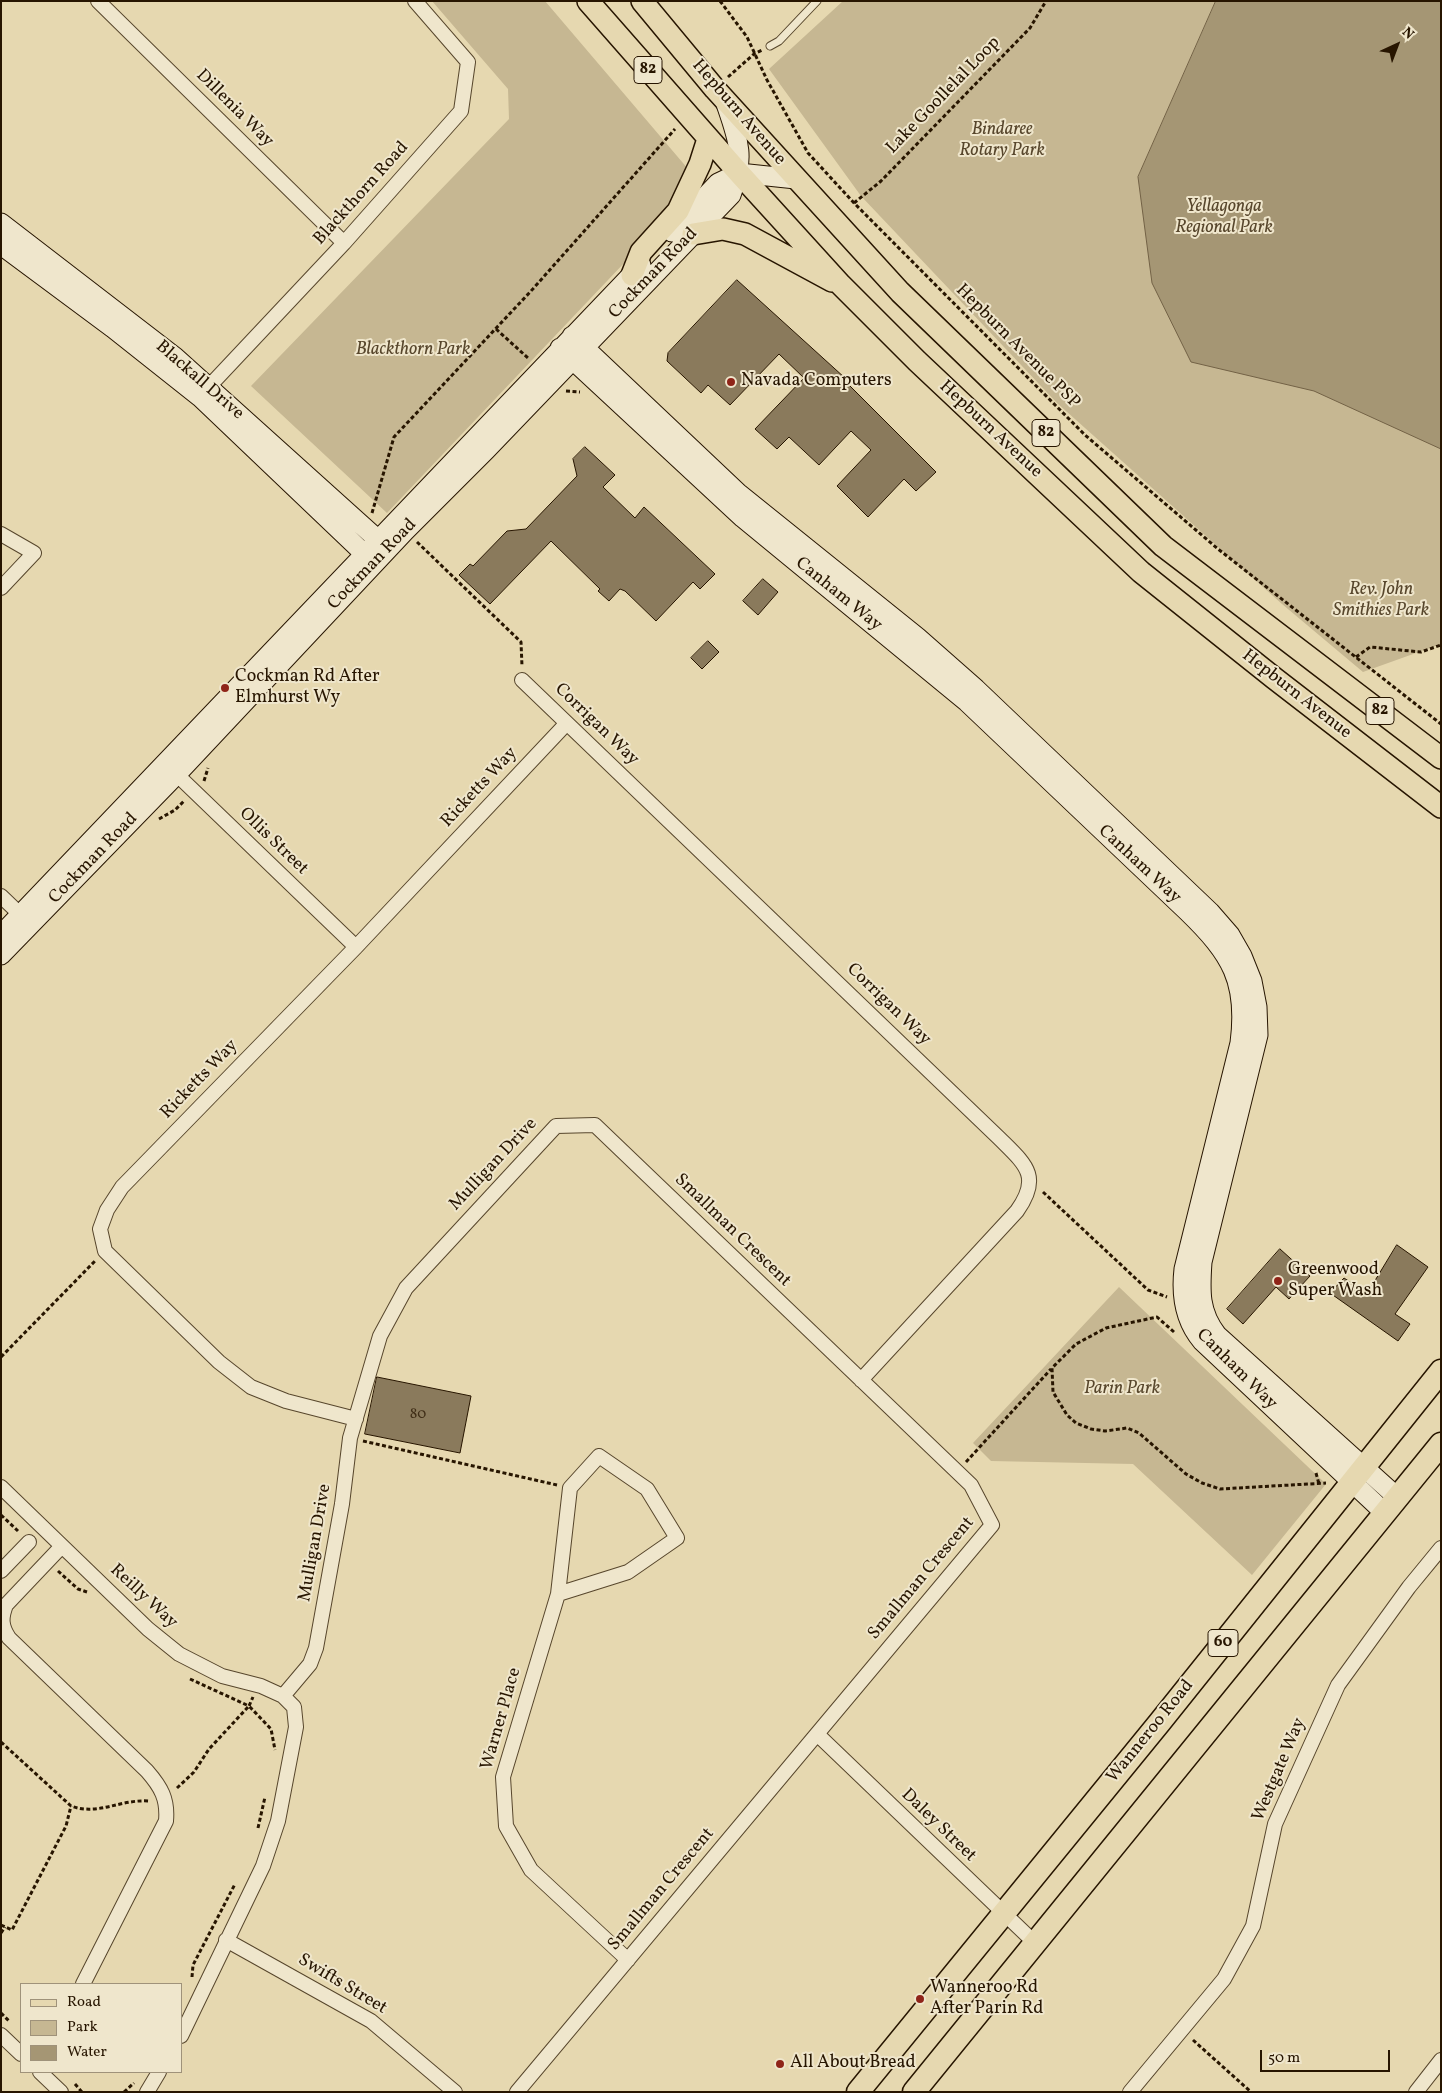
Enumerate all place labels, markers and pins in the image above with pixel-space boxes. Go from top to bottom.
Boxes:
place label: Navada Computers [741,371,892,393]
marker: Navada Computers [725,376,737,388]
place label: Cockman Rd After Elmhurst Wy [235,667,380,710]
marker: Cockman Rd After Elmhurst Wy [219,682,231,694]
place label: Greenwood Super Wash [1288,1260,1382,1302]
marker: Greenwood Super Wash [1272,1275,1284,1287]
place label: Wanneroo Rd After Parin Rd [930,1978,1043,2020]
marker: Wanneroo Rd After Parin Rd [914,1993,926,2005]
place label: All About Bread [790,2053,916,2075]
marker: All About Bread [774,2058,786,2070]

